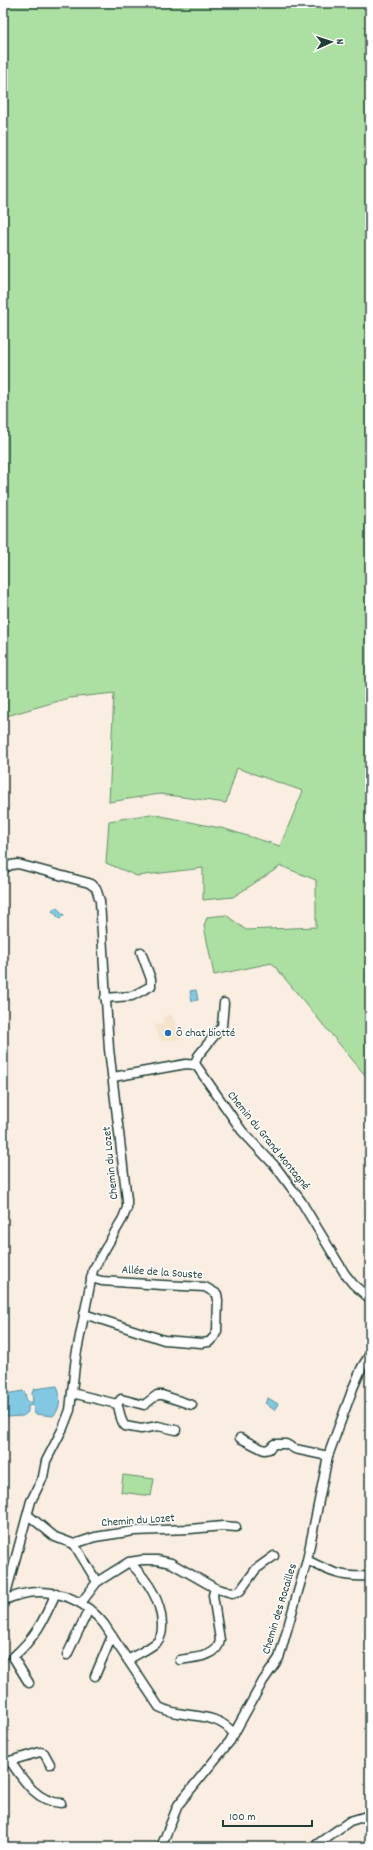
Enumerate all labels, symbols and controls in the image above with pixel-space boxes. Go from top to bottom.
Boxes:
north arrow [311,22,351,62]
text: N [331,38,347,45]
place label: Ô chat biotté [176,1025,235,1042]
marker: Ô chat biotté [163,1028,173,1038]
street label: Chemin du Grand Montagné [223,1088,313,1194]
street label: Chemin du Lozet [99,1125,123,1200]
street label: Allée de la Souste [121,1262,203,1284]
street label: Chemin du Lozet [101,1510,176,1532]
street label: Chemin des Rocailles [258,1562,302,1656]
scale bar [223,1802,312,1828]
text: 100 m [229,1809,256,1826]

